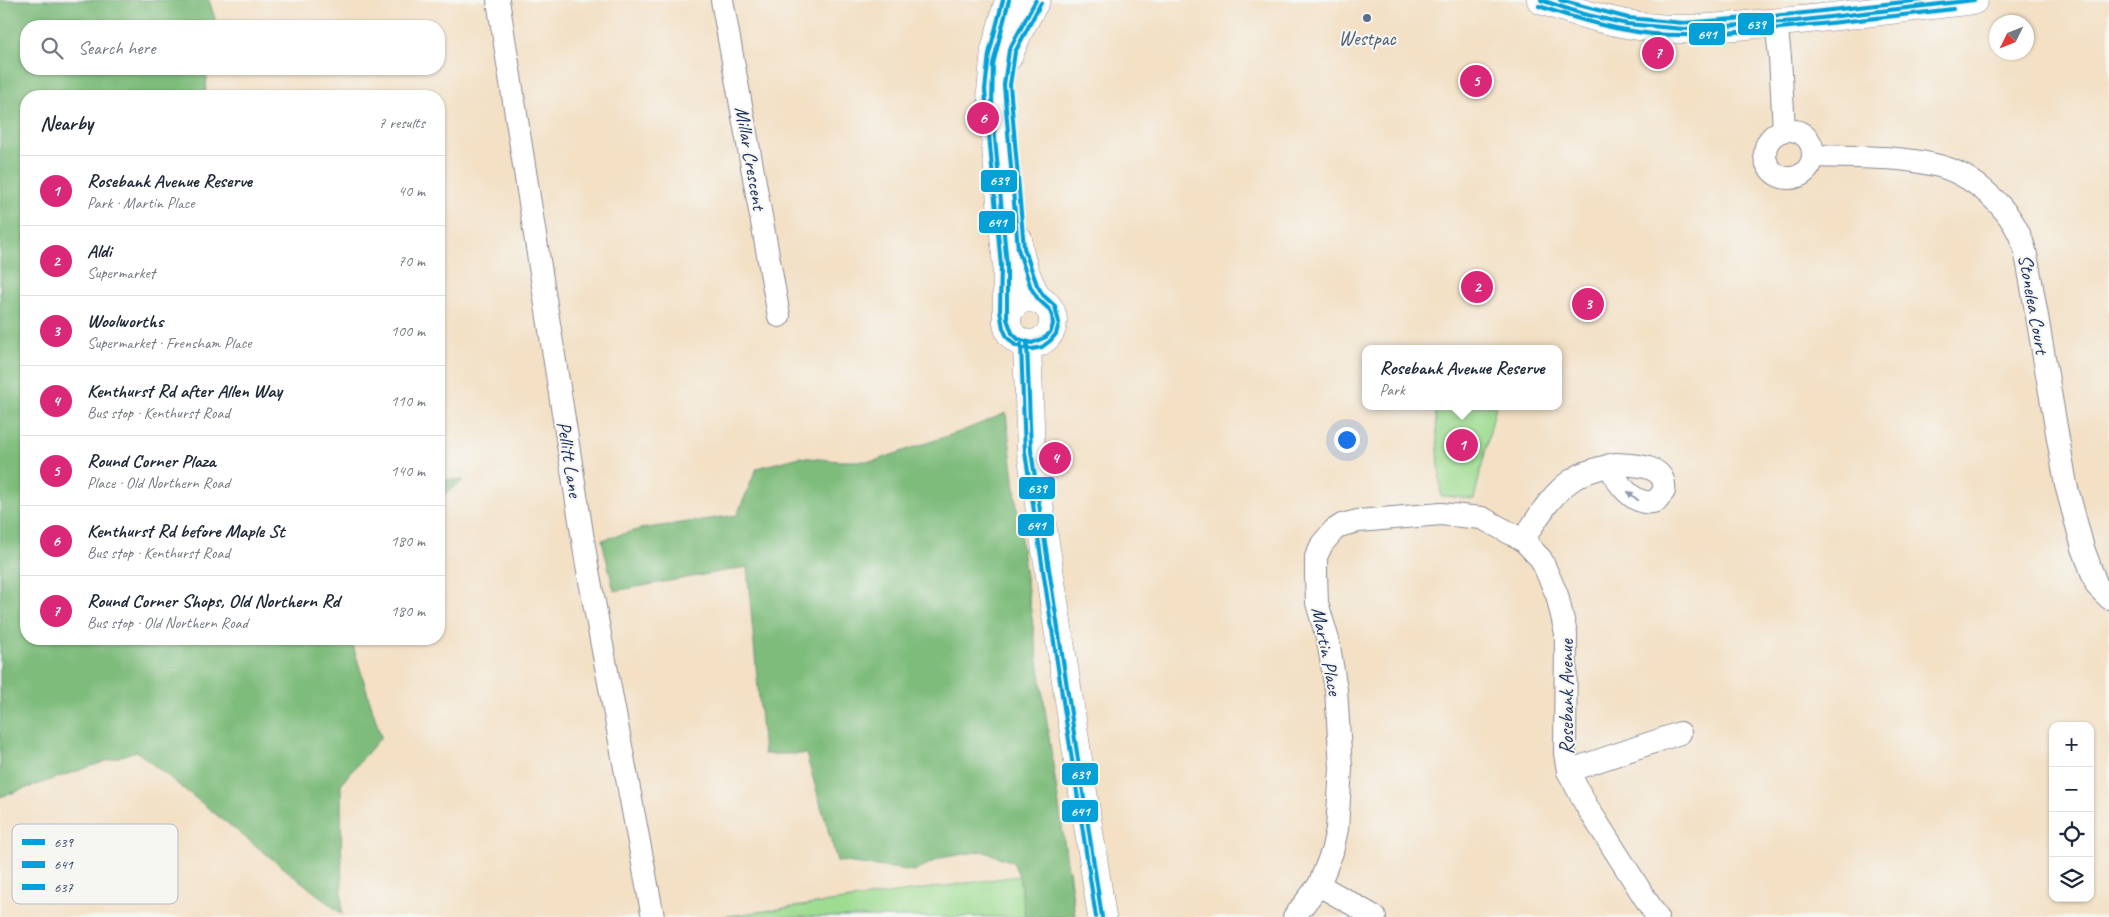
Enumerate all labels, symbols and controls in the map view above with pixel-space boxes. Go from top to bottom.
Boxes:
marker: Westpac [1361,12,1373,24]
line badge: 639 [1737,12,1775,36]
north arrow [1989,15,2034,60]
text: 639 [1746,16,1767,33]
search box [20,20,445,75]
line badge: 641 [1688,22,1726,46]
place label: Westpac [1338,26,1397,51]
text: 641 [1697,26,1718,43]
icon: search [38,34,66,62]
pin: 7 [1642,34,1674,72]
text: Search here [78,36,155,60]
pin: 5 [1460,62,1492,100]
pin: 6 [967,99,999,137]
street label: Millar Crescent [729,104,772,214]
text: Nearby [40,110,93,136]
text: 7 results [378,113,425,133]
text: Rosebank Avenue Reserve [87,169,252,193]
line badge: 639 [980,169,1018,193]
text: 639 [989,172,1010,189]
text: 1 [52,181,60,201]
text: 40 m [398,181,425,201]
text: Park · Martin Place [87,193,194,213]
line badge: 641 [978,210,1016,234]
text: 641 [987,214,1008,231]
text: Aldi [87,239,111,263]
text: 2 [52,251,60,271]
text: 70 m [398,251,425,271]
street label: Stonelea Court [2012,252,2055,358]
text: Supermarket [87,263,155,283]
pin: 2 [1461,268,1493,306]
pin: 3 [1572,285,1604,323]
text: Woolworths [87,309,163,333]
text: 3 [52,321,60,341]
text: 100 m [391,321,425,341]
text: Supermarket · Frensham Place [87,333,252,353]
popup [1362,345,1562,410]
text: Rosebank Avenue Reserve [1380,356,1544,380]
text: Kenthurst Rd after Allen Way [87,379,282,403]
text: Park [1380,380,1405,400]
text: 4 [52,391,60,411]
text: 110 m [391,391,425,411]
text: Bus stop · Kenthurst Road [87,403,230,423]
street label: Pellitt Lane [551,419,588,500]
pin: 1 [1446,426,1478,464]
your location [1334,427,1360,453]
pin: 4 [1039,439,1071,477]
text: Round Corner Plaza [87,449,216,473]
text: 5 [53,461,59,481]
text: 140 m [391,461,425,481]
text: Place · Old Northern Road [87,473,230,493]
line badge: 639 [1018,476,1056,500]
text: 639 [1027,480,1048,497]
one-way arrow [1627,490,1640,501]
line badge: 641 [1017,513,1055,537]
text: 641 [1026,517,1047,534]
text: Kenthurst Rd before Maple St [87,519,285,543]
text: 6 [52,531,60,551]
text: 180 m [391,531,425,551]
text: Bus stop · Kenthurst Road [87,543,230,563]
text: Round Corner Shops, Old Northern Rd [87,589,339,613]
text: 7 [52,601,60,621]
text: 180 m [391,601,425,621]
street label: Martin Place [1306,605,1348,699]
text: Bus stop · Old Northern Road [87,613,248,633]
street label: Rosebank Avenue [1554,638,1579,755]
map controls [2049,722,2094,902]
button: + [2049,722,2094,767]
line badge: 639 [1061,762,1099,786]
text: 639 [1070,766,1091,783]
button: − [2049,767,2094,812]
line badge: 641 [1061,799,1099,823]
text: 641 [1070,803,1091,820]
button: locate [2049,812,2094,857]
legend [12,824,178,904]
text: 639 [54,834,75,851]
text: 641 [54,856,74,873]
button: layers [2049,857,2094,902]
text: 637 [54,879,74,896]

